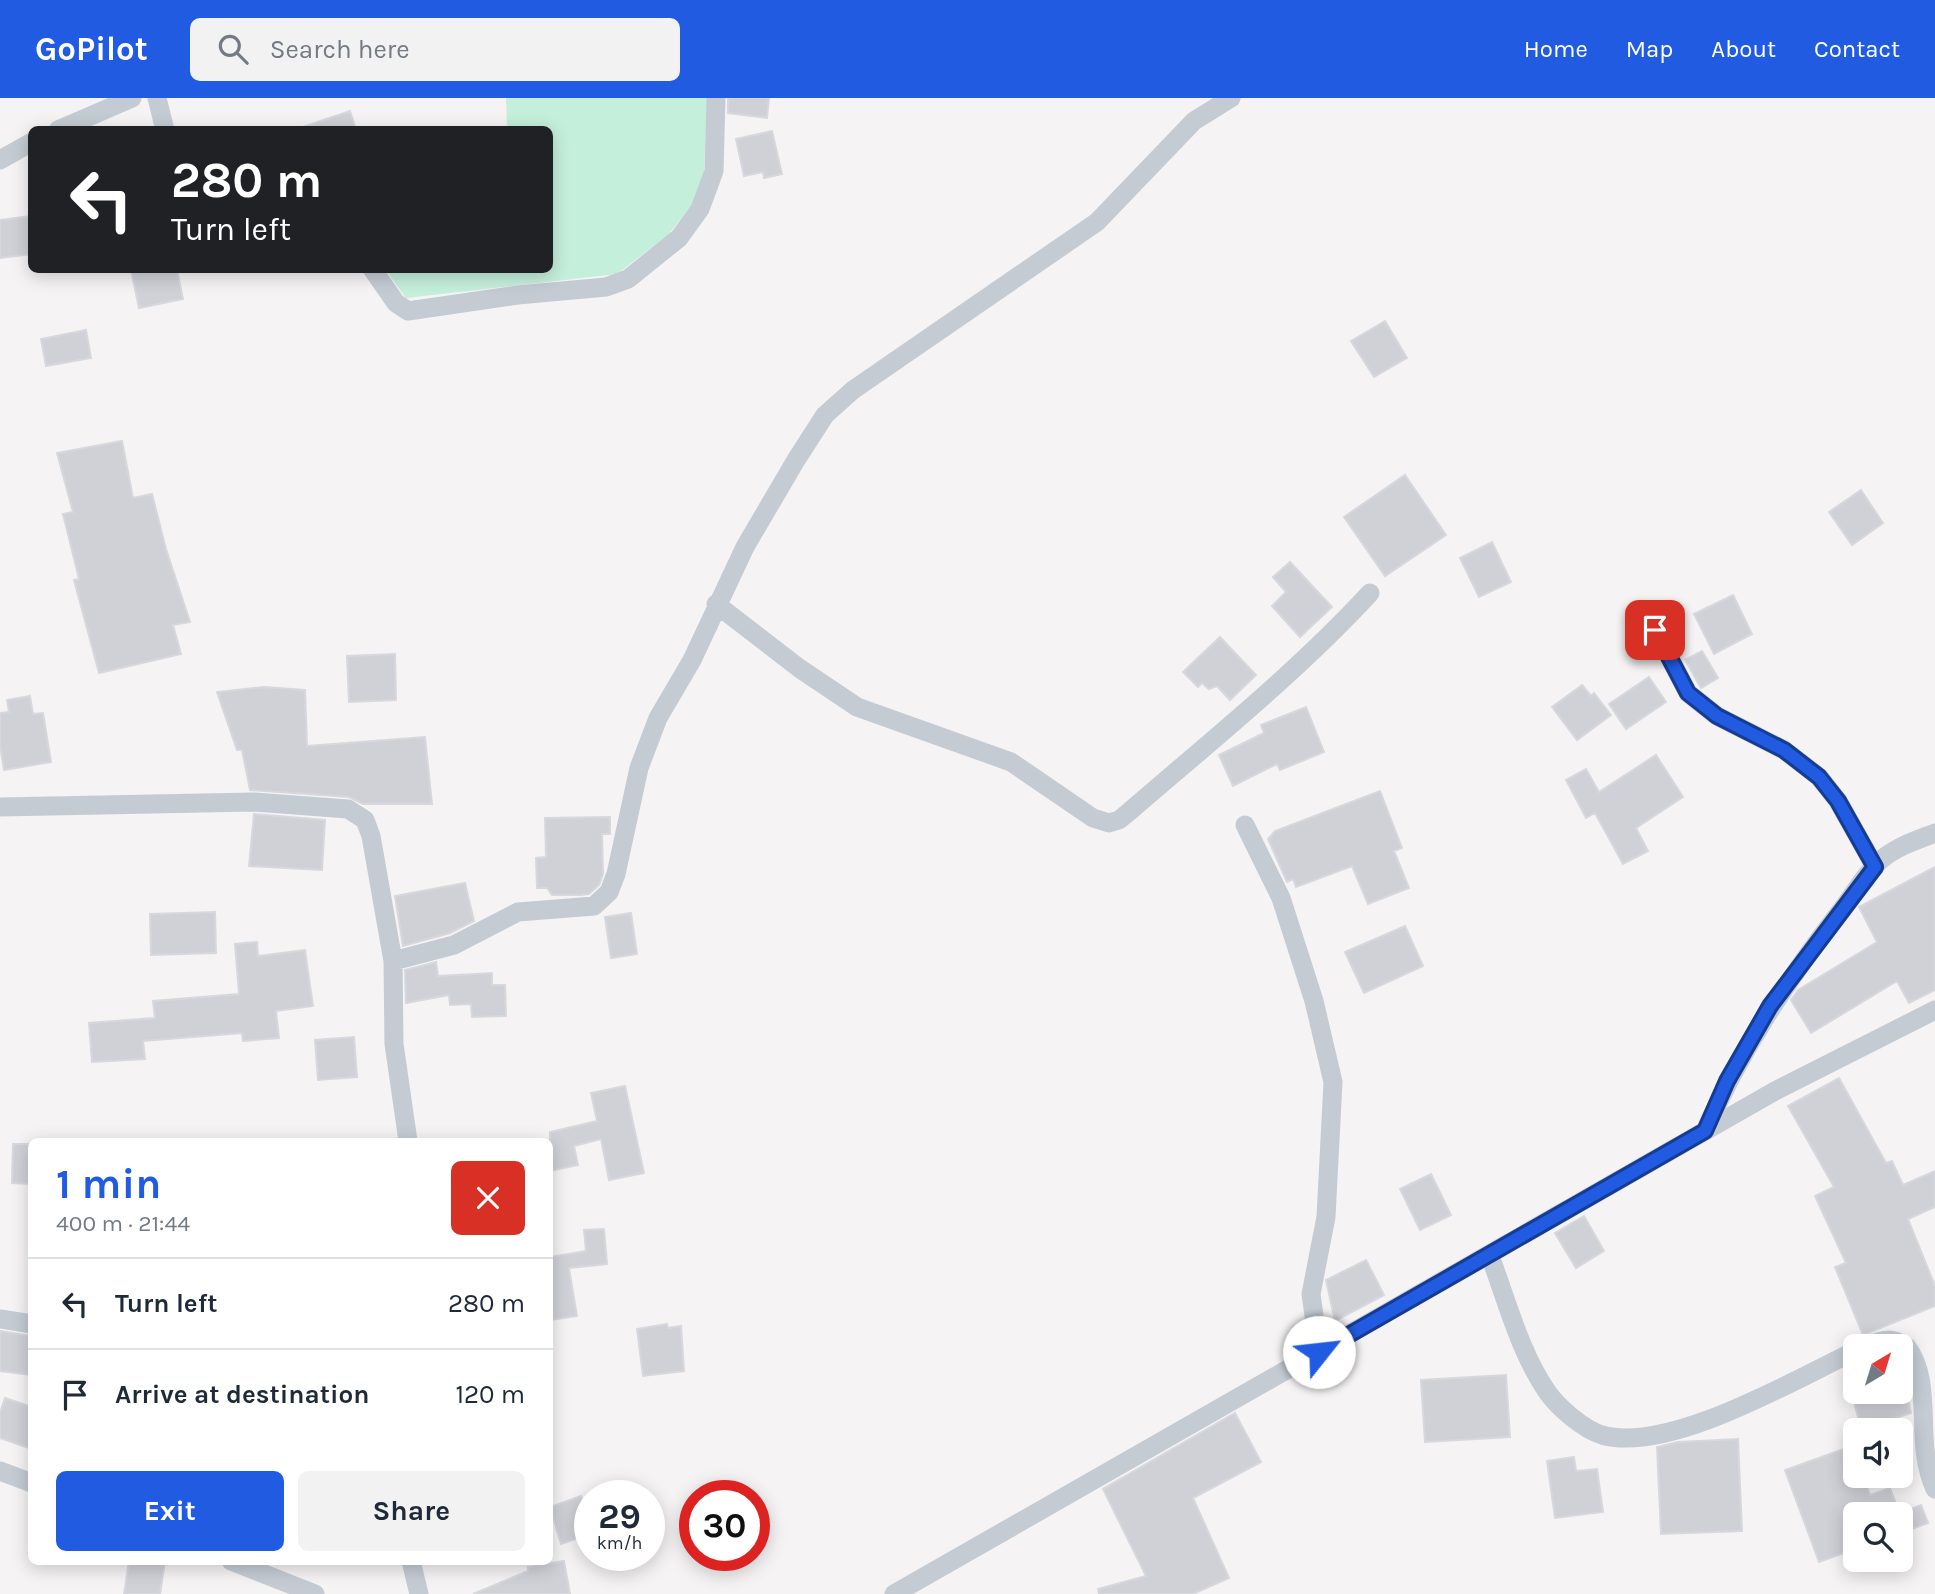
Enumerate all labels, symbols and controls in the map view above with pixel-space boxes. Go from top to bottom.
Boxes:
search box [190,18,680,81]
text: GoPilot [35,30,148,68]
icon: search [214,30,252,68]
text: Search here [270,34,410,65]
text: Home [1524,35,1588,63]
text: Map [1626,35,1673,63]
text: About [1711,35,1776,63]
text: Contact [1814,35,1900,63]
text: 280 m [171,152,322,209]
icon: left [56,154,147,245]
text: Turn left [171,211,291,248]
pin [1625,600,1685,660]
icon: arrive [1636,611,1674,649]
text: 1 min [56,1159,161,1209]
button: close [451,1161,525,1235]
text: 400 m · 21:44 [56,1210,190,1237]
icon: left [56,1285,94,1323]
text: Turn left [115,1288,217,1319]
text: 280 m [448,1288,525,1319]
position arrow [1282,1315,1356,1389]
north arrow [1843,1334,1913,1404]
map controls [1843,1334,1913,1572]
icon: arrive [56,1376,94,1414]
text: Arrive at destination [115,1379,369,1410]
text: 120 m [455,1379,525,1410]
button: sound [1843,1418,1913,1488]
button: Exit [56,1471,284,1551]
button: Share [298,1471,525,1551]
speed limit sign: 30 [679,1480,770,1571]
text: 29 [598,1496,641,1537]
button: search [1843,1502,1913,1572]
text: km/h [597,1532,642,1554]

